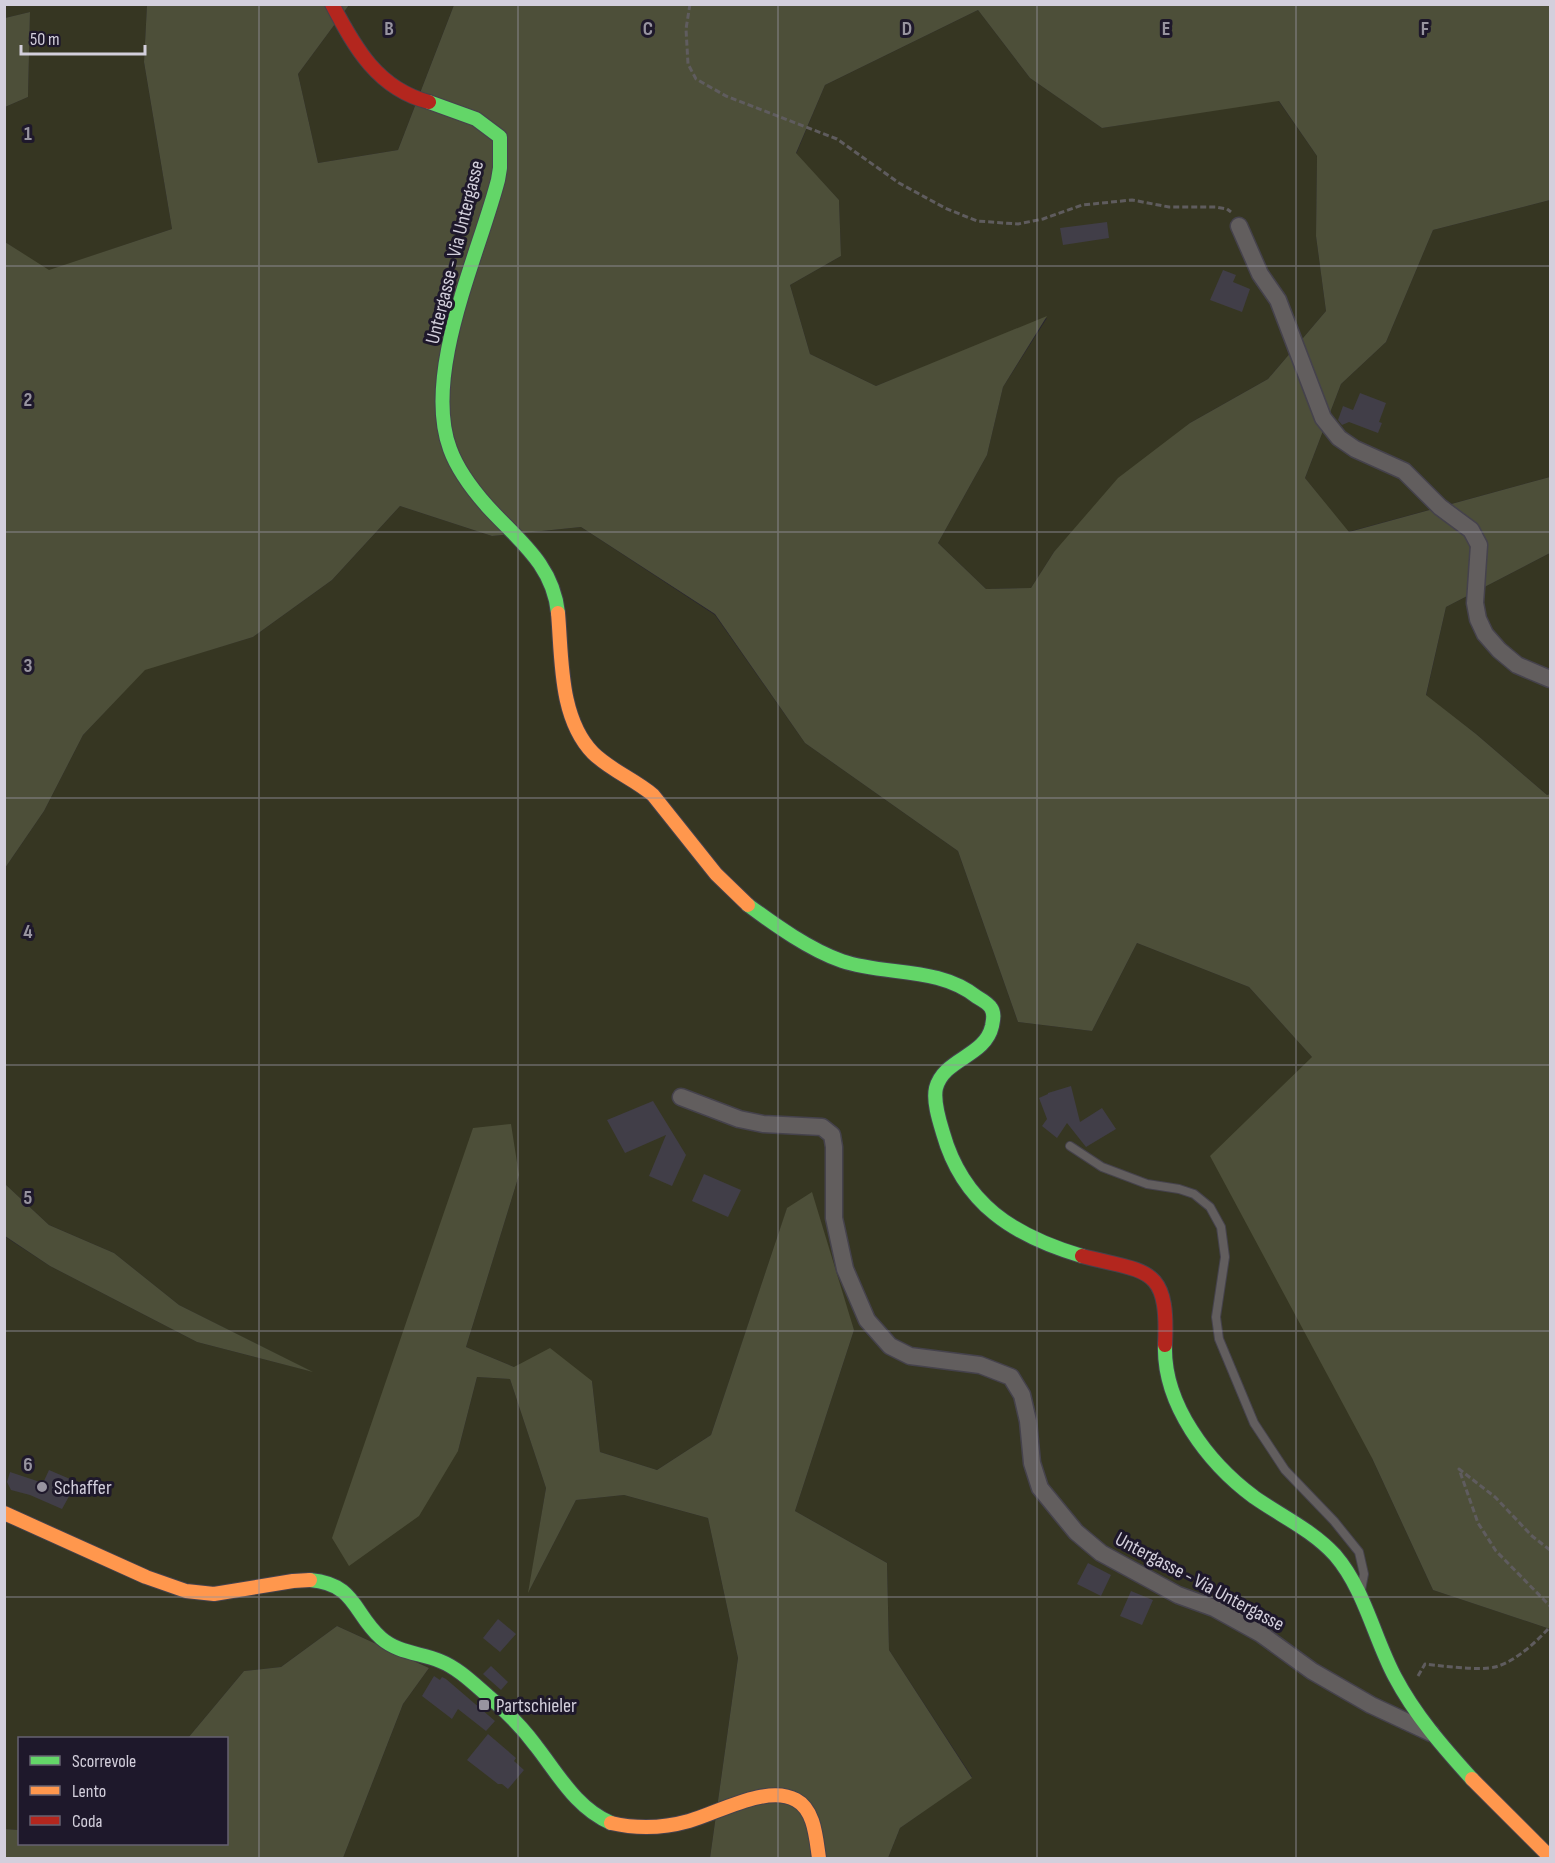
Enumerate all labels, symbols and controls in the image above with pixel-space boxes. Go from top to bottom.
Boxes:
text: B [384,17,394,41]
text: C [643,17,653,41]
text: D [902,17,912,41]
text: E [1162,17,1170,41]
text: F [1421,17,1429,41]
scale bar [21,18,146,56]
text: 50 m [30,29,60,50]
text: 1 [24,122,32,146]
street label: Untergasse - Via Untergasse [421,158,489,346]
text: 2 [24,388,32,412]
text: 3 [24,654,33,678]
text: 4 [23,920,33,944]
text: 5 [24,1186,33,1210]
text: 6 [23,1453,33,1477]
place label: Schaffer [54,1476,112,1500]
marker: Schaffer [35,1480,49,1494]
street label: Untergasse - Via Untergasse [1111,1527,1288,1637]
place label: Partschieler [496,1694,577,1718]
marker: Partschieler [477,1698,491,1712]
legend [18,1737,228,1845]
text: Scorrevole [72,1751,136,1772]
text: Lento [72,1781,106,1802]
text: Coda [72,1811,103,1832]

